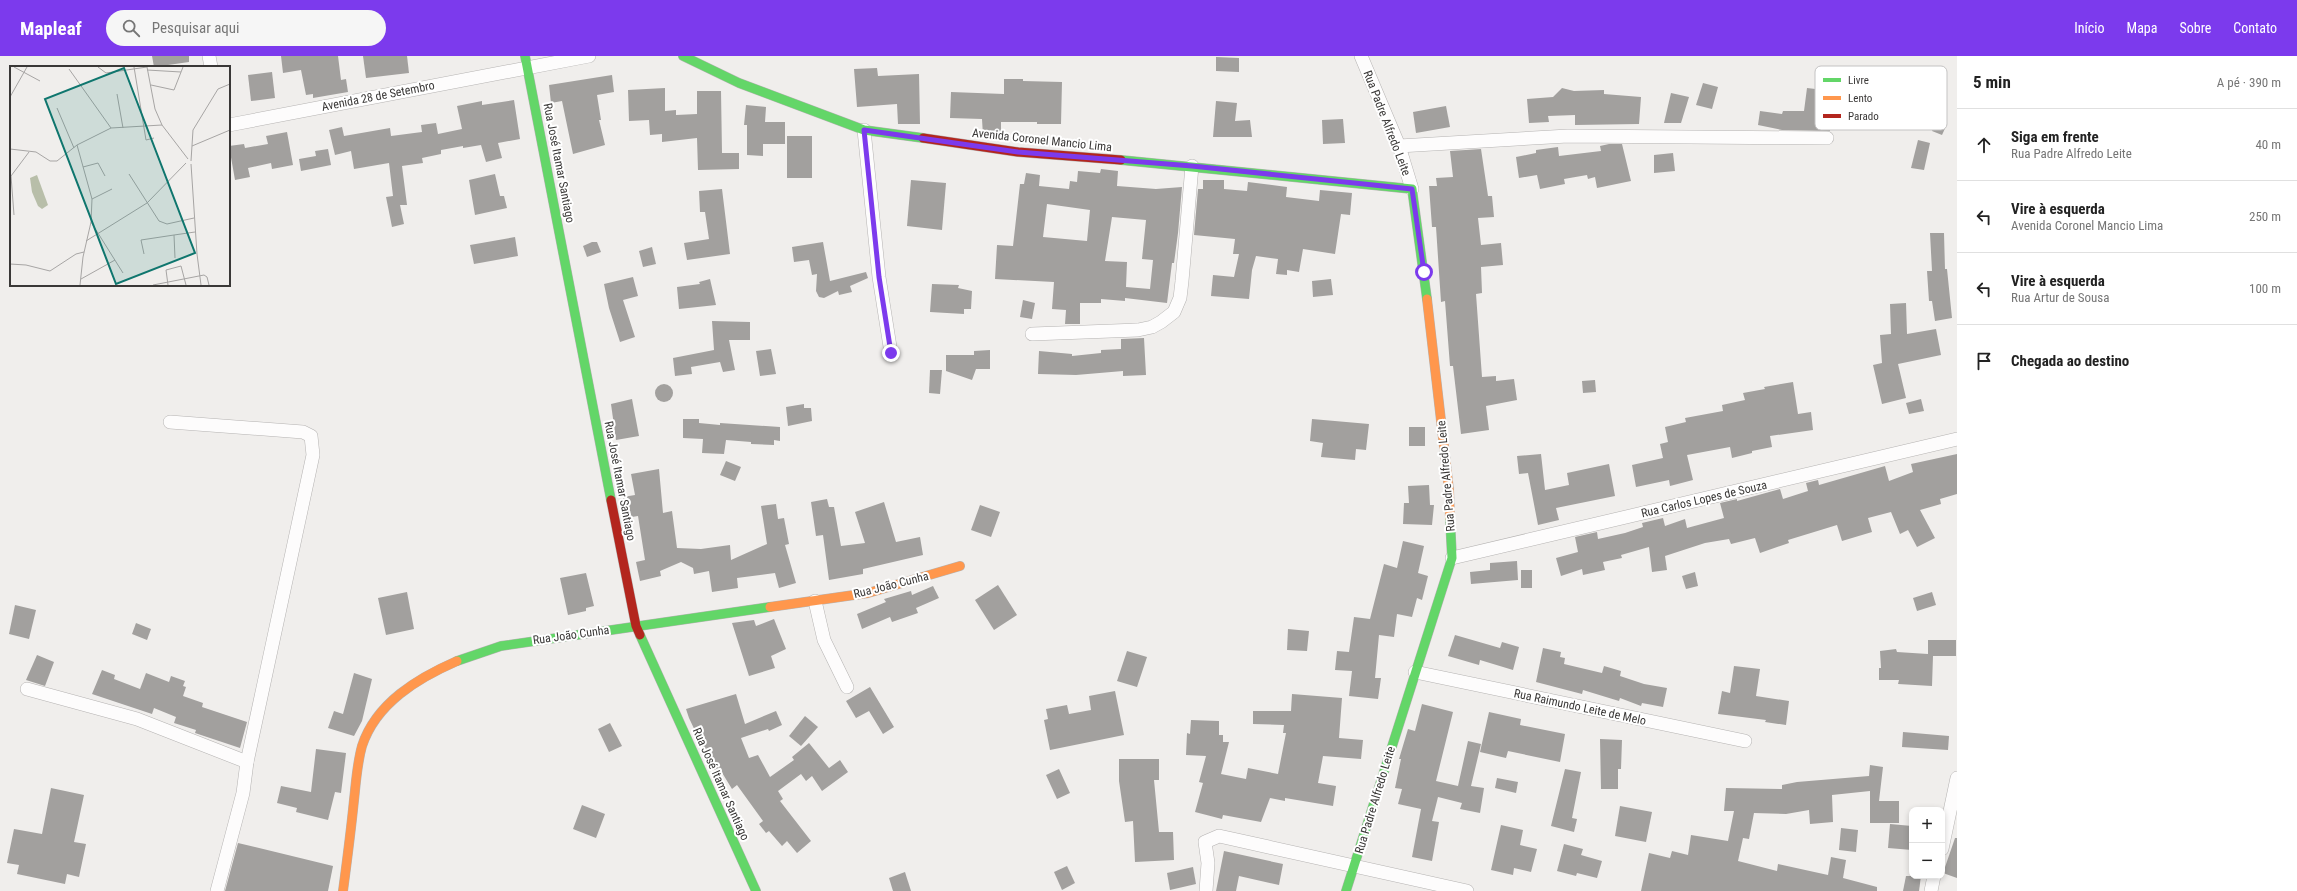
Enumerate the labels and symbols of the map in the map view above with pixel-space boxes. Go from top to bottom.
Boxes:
inset map [10,66,230,286]
legend [1815,66,1947,130]
street label: Rua Padre Alfredo Leite [1360,68,1414,178]
text: Livre [1848,74,1869,87]
street label: Avenida 28 de Setembro [320,78,436,114]
text: Lento [1848,92,1873,105]
street label: Rua José Itamar Santiago [541,102,577,224]
text: Parado [1848,110,1879,123]
street label: Avenida Coronel Mancio Lima [971,126,1113,154]
route start [1415,263,1433,281]
route end [882,344,900,362]
street label: Rua Padre Alfredo Leite [1434,419,1458,532]
street label: Rua José Itamar Santiago [602,420,638,542]
street label: Rua Carlos Lopes de Souza [1640,478,1769,520]
street label: Rua João Cunha [852,569,930,601]
street label: Rua João Cunha [532,623,610,647]
street label: Rua Raimundo Leite de Melo [1513,686,1647,728]
street label: Rua José Itamar Santiago [690,726,752,842]
street label: Rua Padre Alfredo Leite [1352,744,1398,855]

